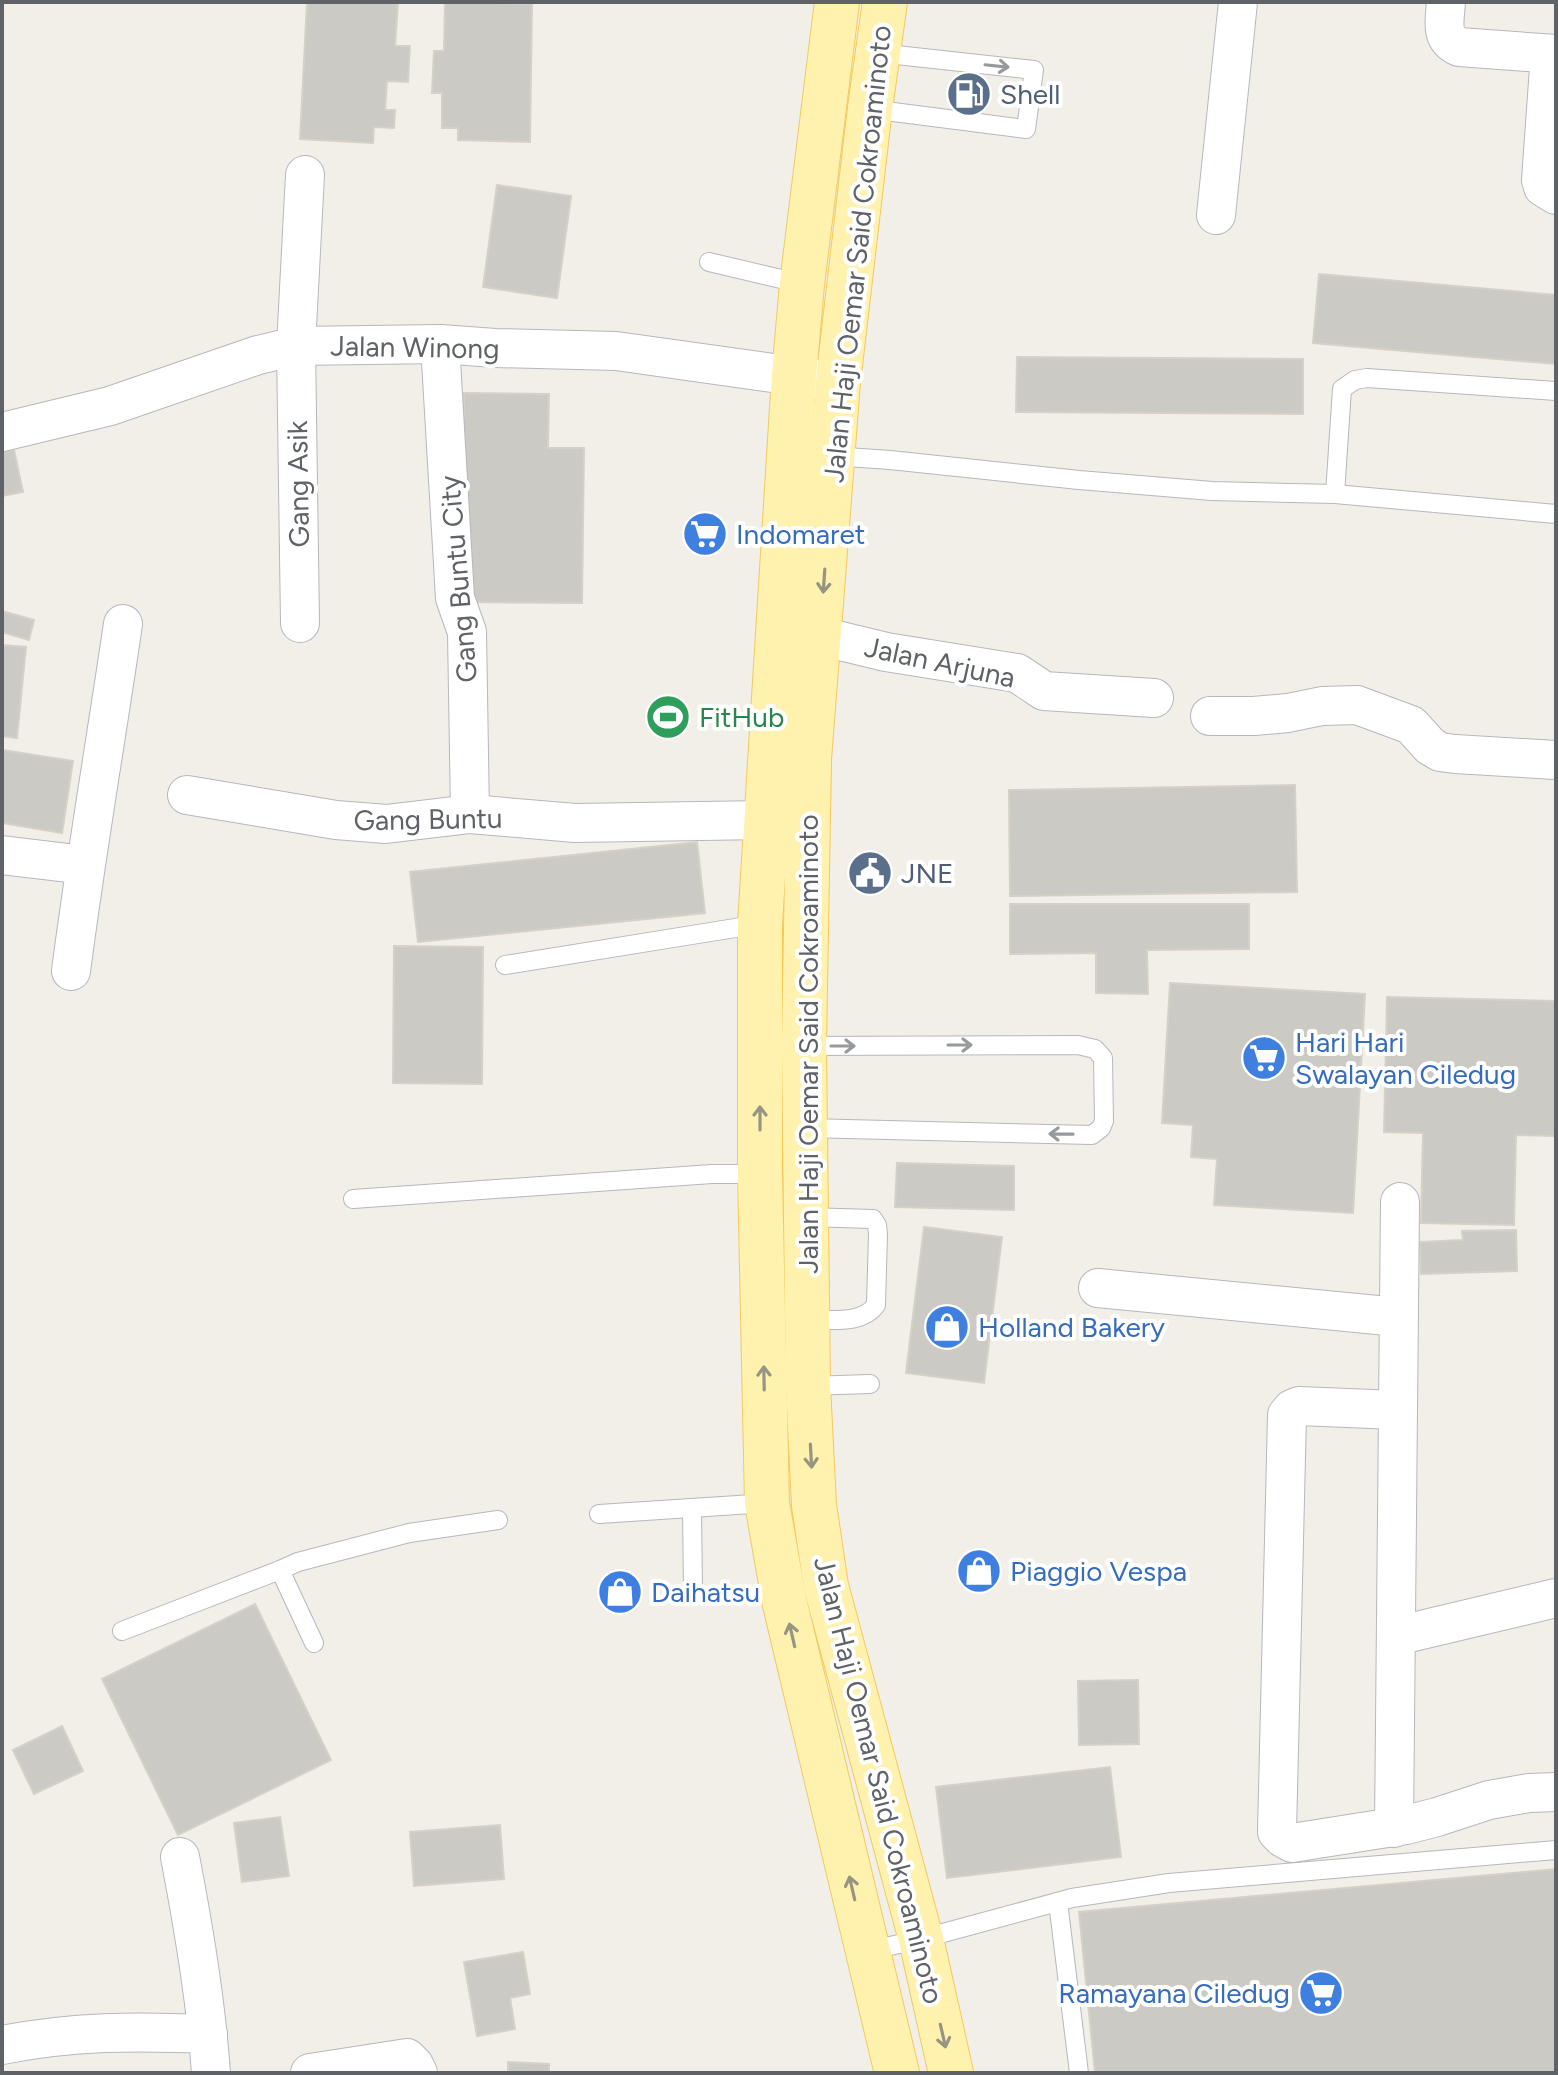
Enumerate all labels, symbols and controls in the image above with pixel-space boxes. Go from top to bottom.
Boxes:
street label: Jalan Haji Oemar Said Cokroaminoto [816,24,898,484]
one-way arrow [983,58,1010,73]
fuel station icon: Shell [945,70,993,118]
place label: Shell [1000,77,1060,111]
street label: Jalan Winong [330,329,500,365]
street label: Gang Asik [280,420,316,548]
street label: Gang Buntu City [432,474,484,684]
supermarket icon: Indomaret [681,510,729,558]
place label: Indomaret [736,517,865,551]
one-way arrow [816,567,831,594]
street label: Jalan Arjuna [862,629,1018,695]
sports icon: FitHub [644,693,692,741]
place label: FitHub [699,700,784,734]
street label: Gang Buntu [353,801,503,837]
street label: Jalan Haji Oemar Said Cokroaminoto [791,814,825,1274]
public building icon: JNE [846,849,894,897]
place label: JNE [901,856,954,890]
place label: Hari Hari Swalayan Ciledug [1295,1025,1516,1091]
supermarket icon: Hari Hari Swalayan Ciledug [1240,1034,1288,1082]
one-way arrow [829,1038,856,1054]
one-way arrow [946,1038,973,1053]
one-way arrow [752,1105,768,1132]
one-way arrow [1048,1126,1075,1142]
shop icon: Holland Bakery [923,1303,971,1351]
place label: Holland Bakery [978,1310,1165,1344]
one-way arrow [757,1365,772,1392]
one-way arrow [804,1442,819,1469]
shop icon: Piaggio Vespa [955,1547,1003,1595]
street label: Jalan Haji Oemar Said Cokroaminoto [807,1553,951,2007]
place label: Piaggio Vespa [1010,1554,1187,1588]
shop icon: Daihatsu [596,1568,644,1616]
place label: Daihatsu [651,1575,760,1609]
one-way arrow [784,1623,799,1649]
one-way arrow [844,1876,859,1902]
supermarket icon: Ramayana Ciledug [1297,1969,1345,2017]
place label: Ramayana Ciledug [1058,1976,1290,2010]
one-way arrow [936,2023,951,2048]

